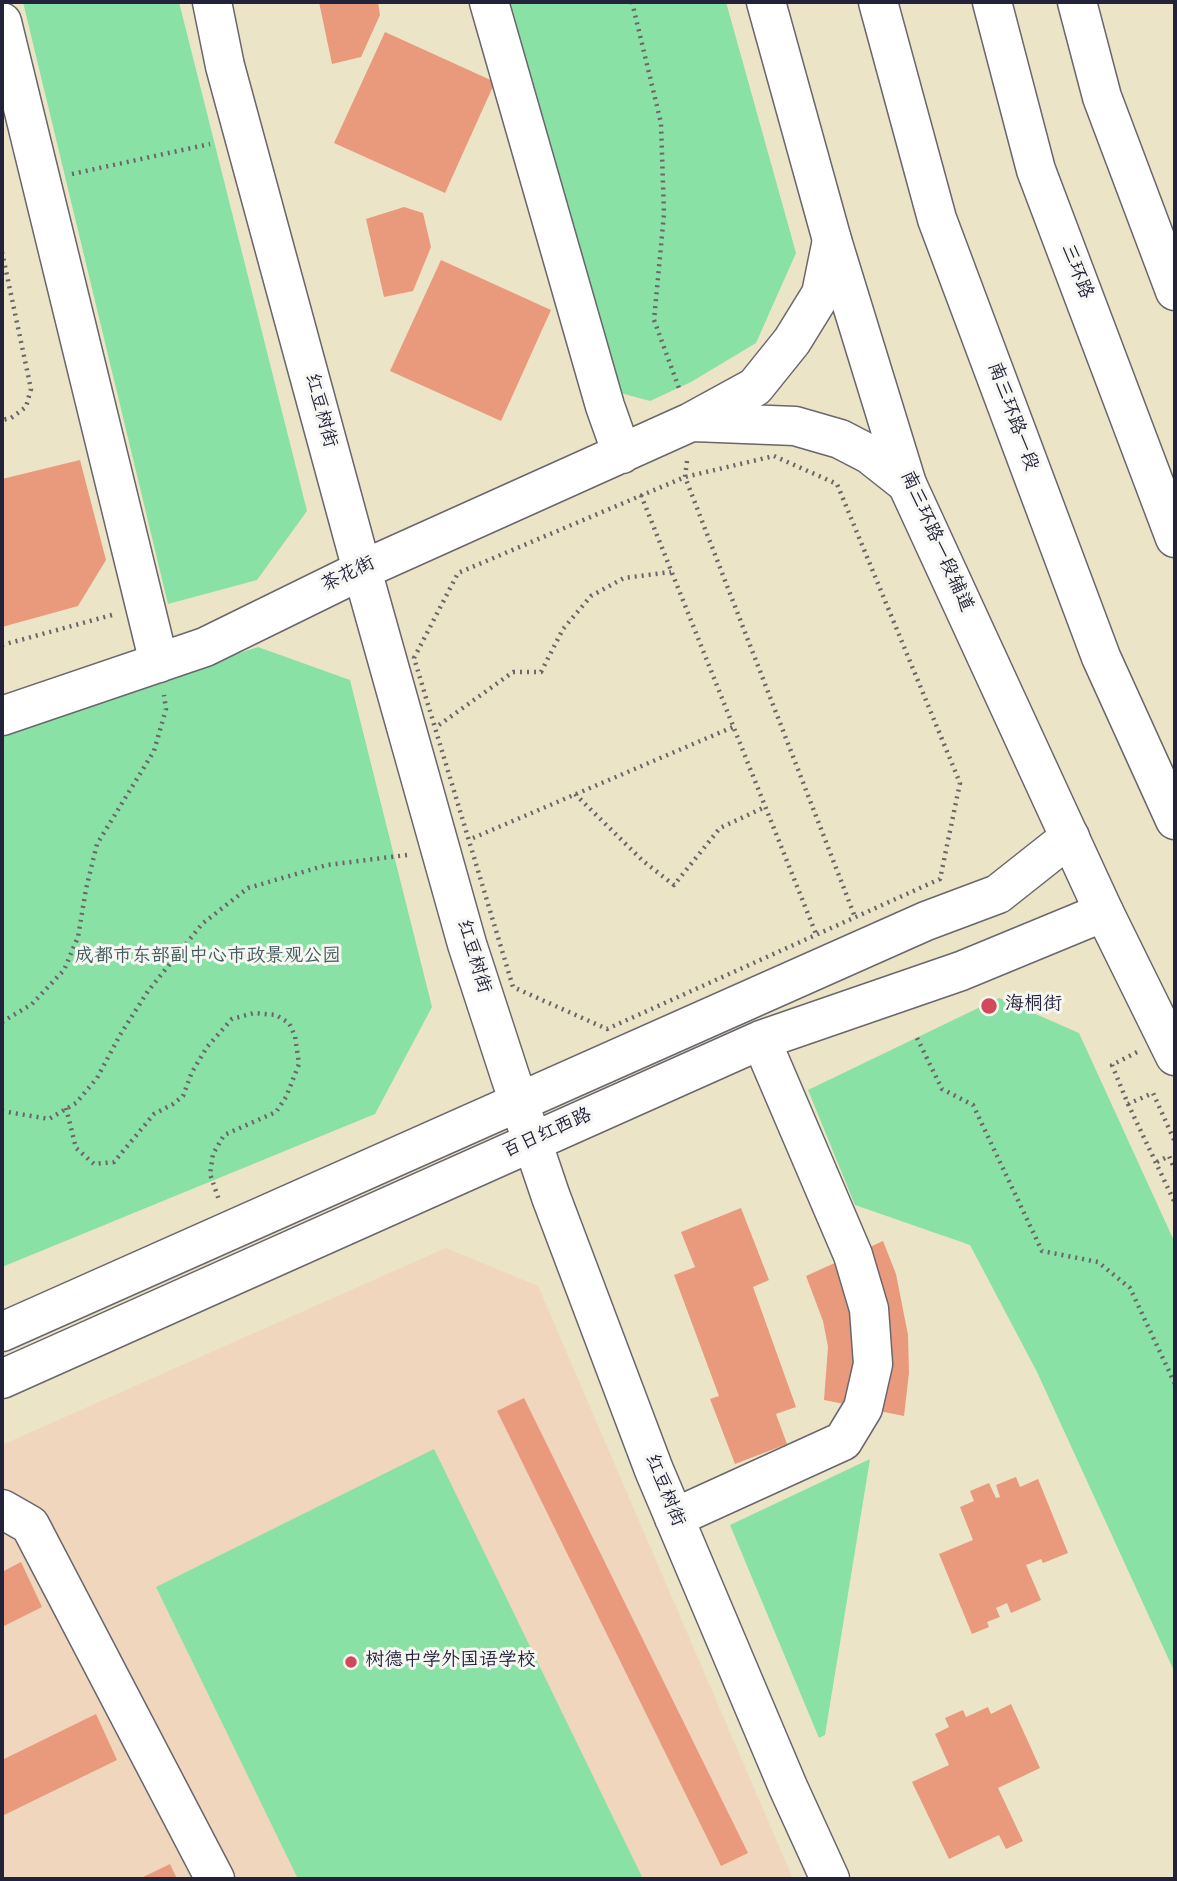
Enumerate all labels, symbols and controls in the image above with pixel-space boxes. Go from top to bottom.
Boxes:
street label: 三环路 [1054,241,1096,303]
street label: 南三环路一段 [981,360,1041,474]
street label: 红豆树街 [298,371,340,451]
street label: 南三环路一段辅道 [894,468,976,616]
street label: 茶花街 [318,553,380,599]
street label: 红豆树街 [450,917,494,997]
park label: 成都市东部副中心市政景观公园 [75,947,341,969]
place label: 海桐街 [1005,995,1062,1017]
marker: 海桐街 [979,996,999,1016]
street label: 百日红西路 [500,1105,596,1165]
street label: 红豆树街 [638,1451,688,1531]
place label: 树德中学外国语学校 [365,1651,536,1673]
marker: 树德中学外国语学校 [343,1654,359,1670]

